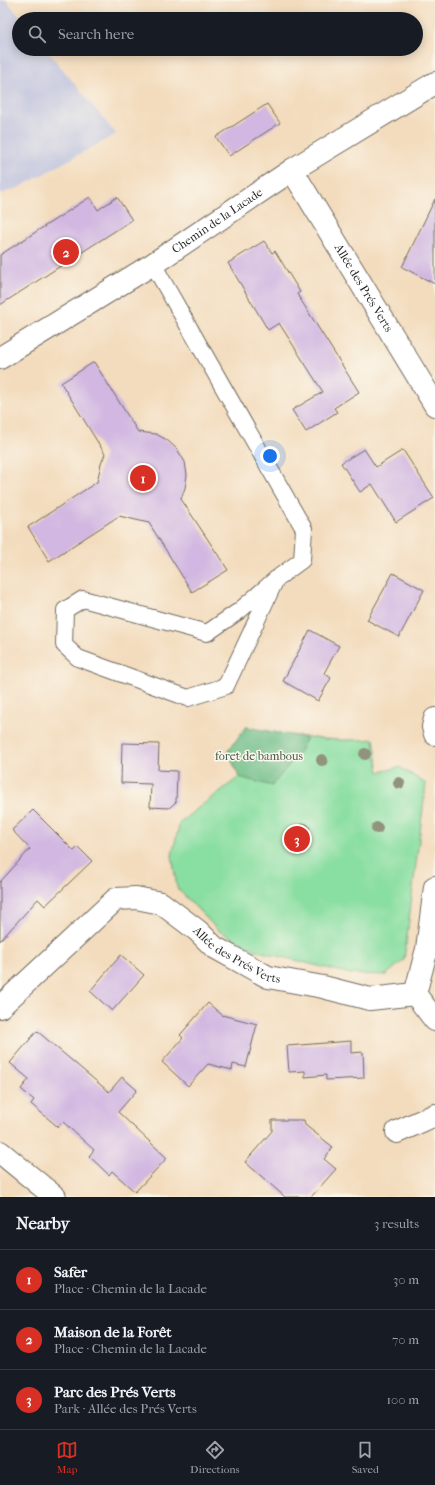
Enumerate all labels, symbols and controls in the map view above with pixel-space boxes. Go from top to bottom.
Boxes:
search box [12,12,423,56]
icon: search [26,23,48,45]
text: Search here [58,25,134,43]
street label: Chemin de la Lacade [169,185,265,256]
pin: 2 [53,237,79,267]
street label: Allée des Prés Verts [331,240,396,335]
your location [260,446,280,466]
pin: 1 [130,463,156,493]
park label: foret de bambous [215,749,303,763]
pin: 3 [284,824,310,854]
street label: Allée des Prés Verts [190,923,282,986]
text: Nearby [16,1213,70,1233]
text: 3 results [374,1216,419,1231]
text: Safer [54,1263,87,1281]
text: 1 [27,1272,31,1287]
text: 30 m [393,1272,419,1287]
text: Place · Chemin de la Lacade [54,1281,207,1296]
text: Maison de la Forêt [54,1323,172,1341]
text: 2 [26,1332,32,1347]
text: 70 m [392,1332,419,1347]
text: Place · Chemin de la Lacade [54,1341,207,1356]
text: Parc des Prés Verts [54,1383,176,1401]
text: 3 [26,1392,32,1407]
text: 100 m [386,1392,419,1407]
text: Park · Allée des Prés Verts [54,1401,197,1416]
tab: Map [56,1439,78,1476]
tab: Directions [190,1439,240,1476]
tab: Saved [352,1439,379,1476]

